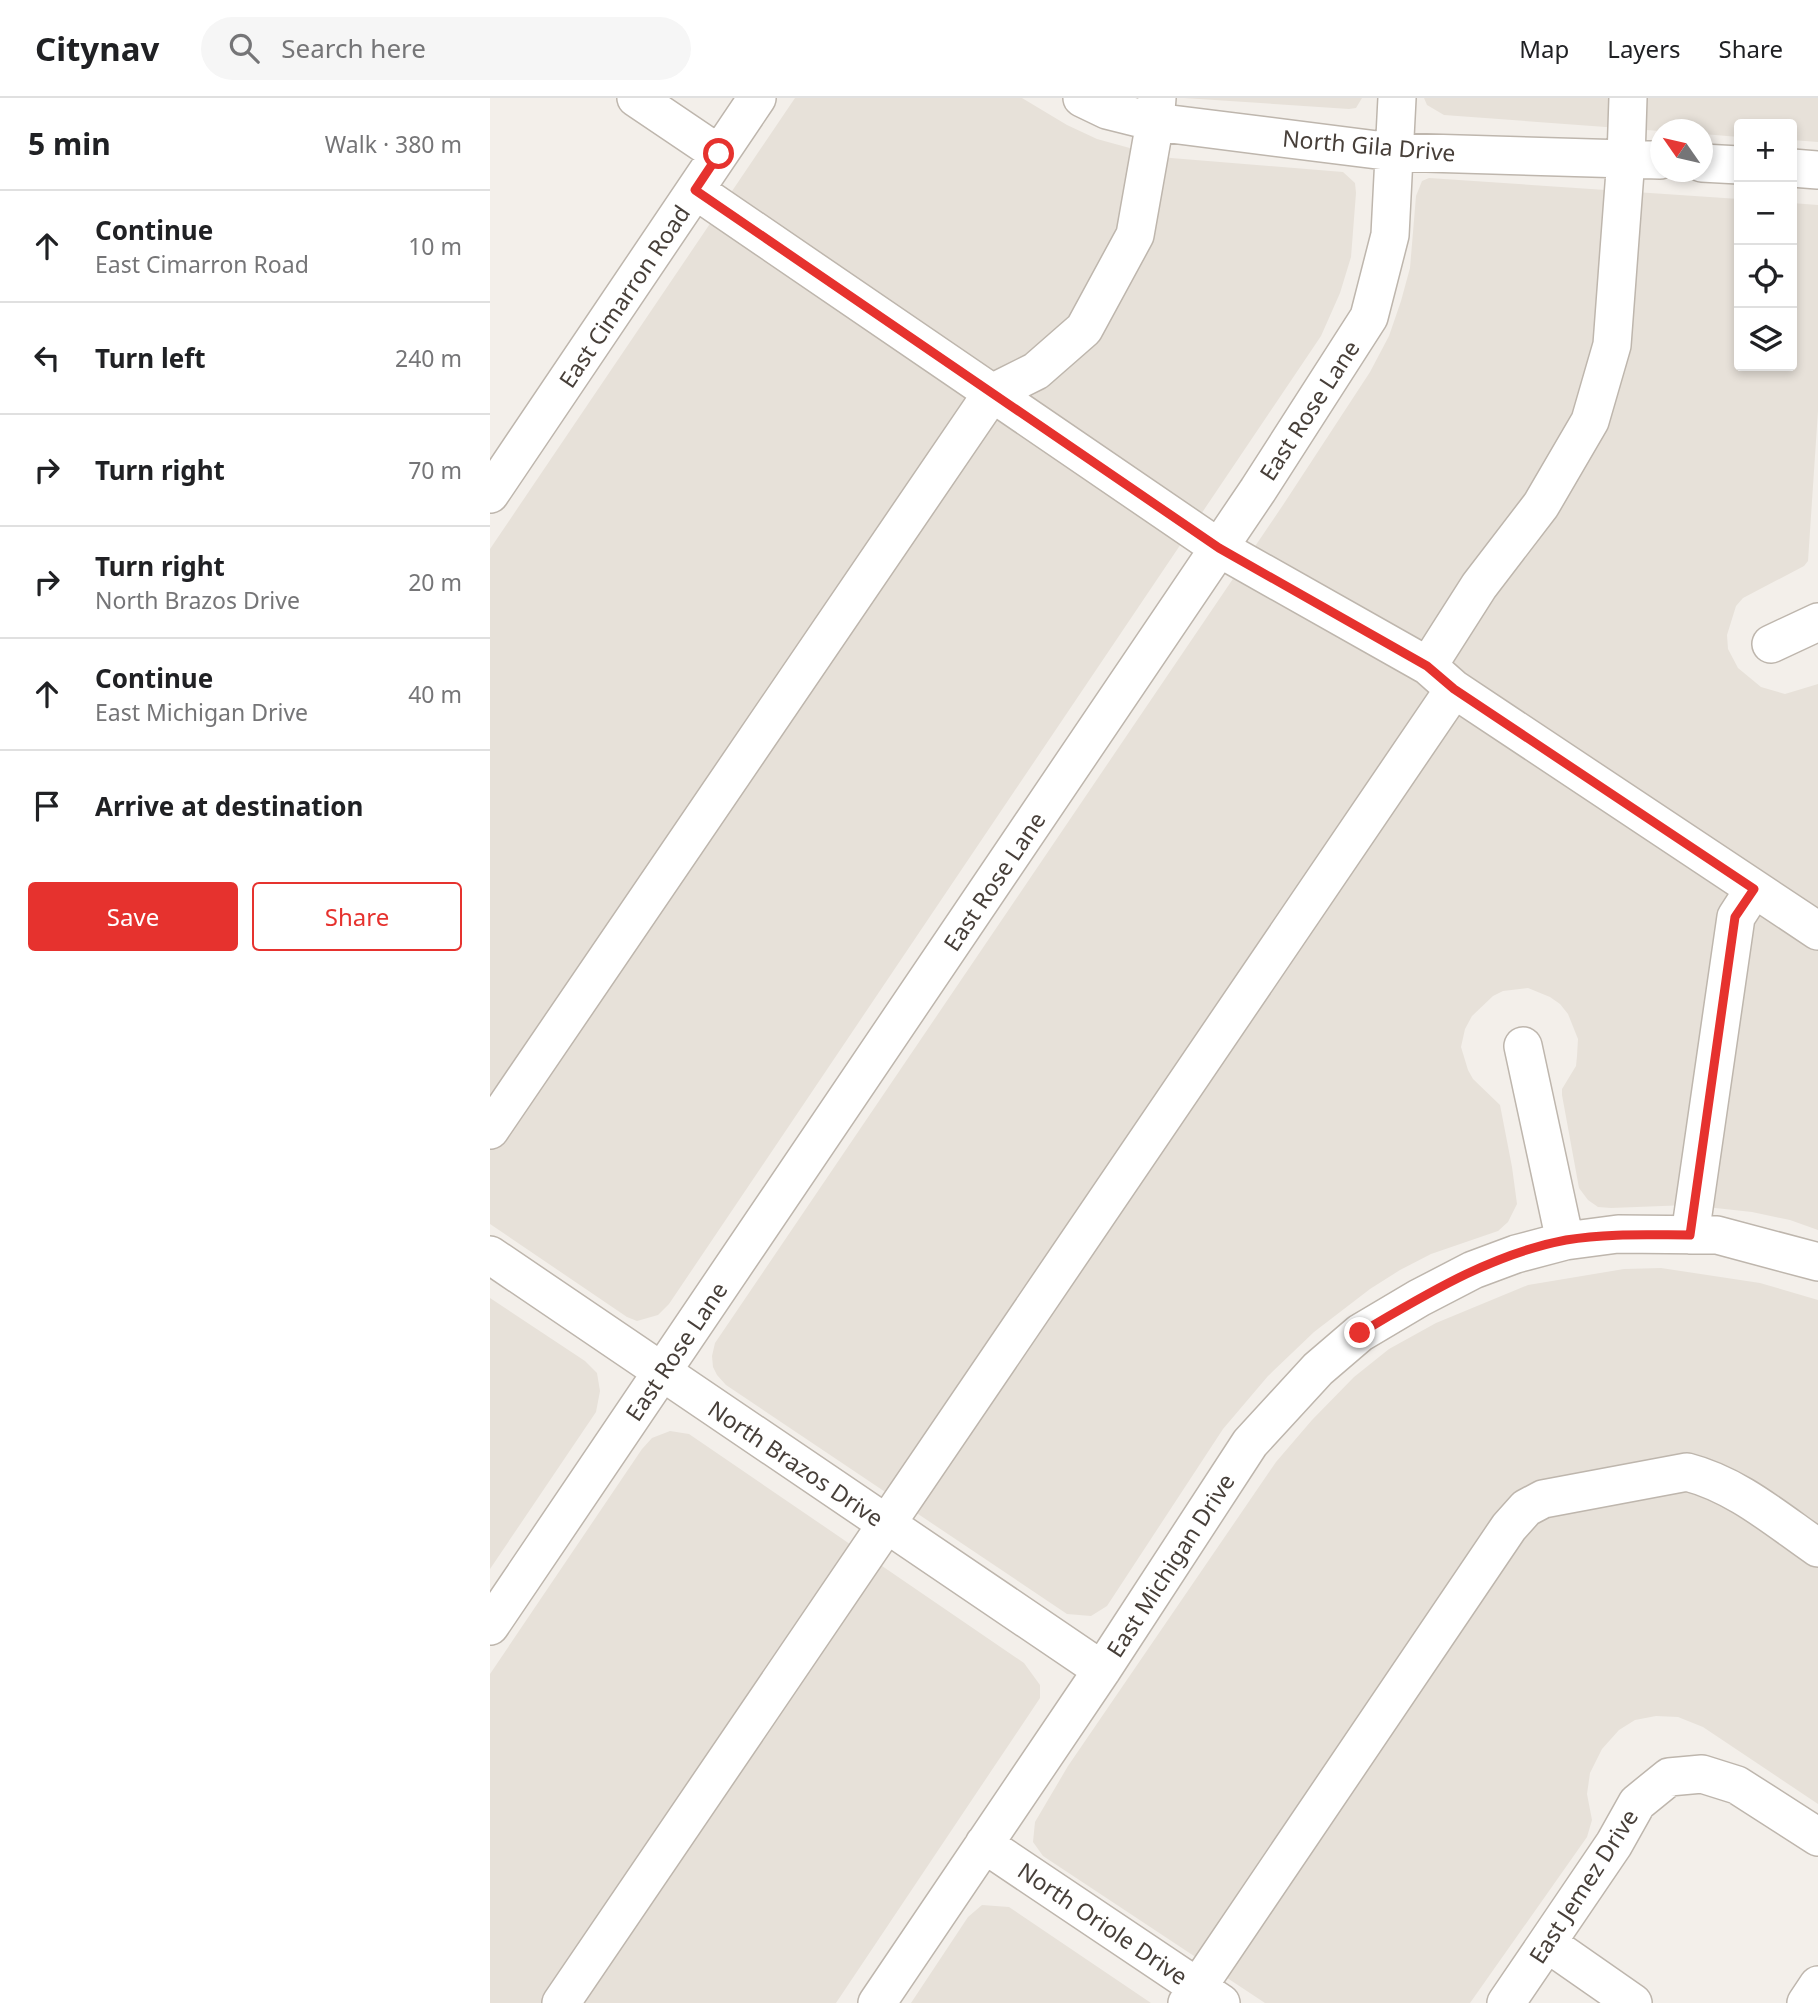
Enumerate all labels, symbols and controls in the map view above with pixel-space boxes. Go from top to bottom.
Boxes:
search box [201,17,691,80]
text: Citynav [35,26,159,71]
icon: search [225,29,263,67]
text: Search here [281,30,426,66]
text: Map [1519,32,1569,65]
text: Layers [1607,32,1681,65]
text: Share [1719,32,1783,65]
north arrow [1650,119,1713,182]
map controls [1734,119,1797,371]
button: + [1734,119,1797,182]
street label: North Gila Drive [1281,121,1457,169]
text: 5 min [28,123,111,164]
text: Walk · 380 m [325,128,462,160]
route start [703,138,734,169]
button: − [1734,182,1797,245]
street label: East Cimarron Road [551,198,697,394]
text: Continue [95,212,213,248]
icon: ahead [28,227,66,265]
text: 10 m [408,230,462,262]
button: locate [1734,245,1797,308]
text: East Cimarron Road [95,248,309,280]
button: layers [1734,308,1797,371]
street label: East Rose Lane [1252,334,1366,486]
icon: left [28,339,66,377]
text: Turn left [95,340,206,376]
text: 240 m [395,342,462,374]
icon: right [28,451,66,489]
text: Turn right [95,452,225,488]
text: 70 m [408,454,462,486]
text: Turn right [95,548,225,584]
icon: right [28,563,66,601]
text: 20 m [408,566,462,598]
text: North Brazos Drive [95,584,300,616]
text: Continue [95,660,213,696]
icon: ahead [28,675,66,713]
text: 40 m [408,678,462,710]
text: East Michigan Drive [95,696,308,728]
icon: arrive [28,787,66,825]
text: Arrive at destination [95,788,364,824]
street label: East Rose Lane [936,805,1052,957]
button: Save [28,882,238,951]
button: Share [252,882,462,951]
street label: East Rose Lane [618,1275,734,1427]
route end [1344,1317,1375,1348]
street label: North Brazos Drive [702,1392,890,1534]
street label: East Michigan Drive [1099,1467,1241,1663]
street label: East Jemez Drive [1521,1803,1645,1969]
street label: North Oriole Drive [1012,1854,1194,1992]

